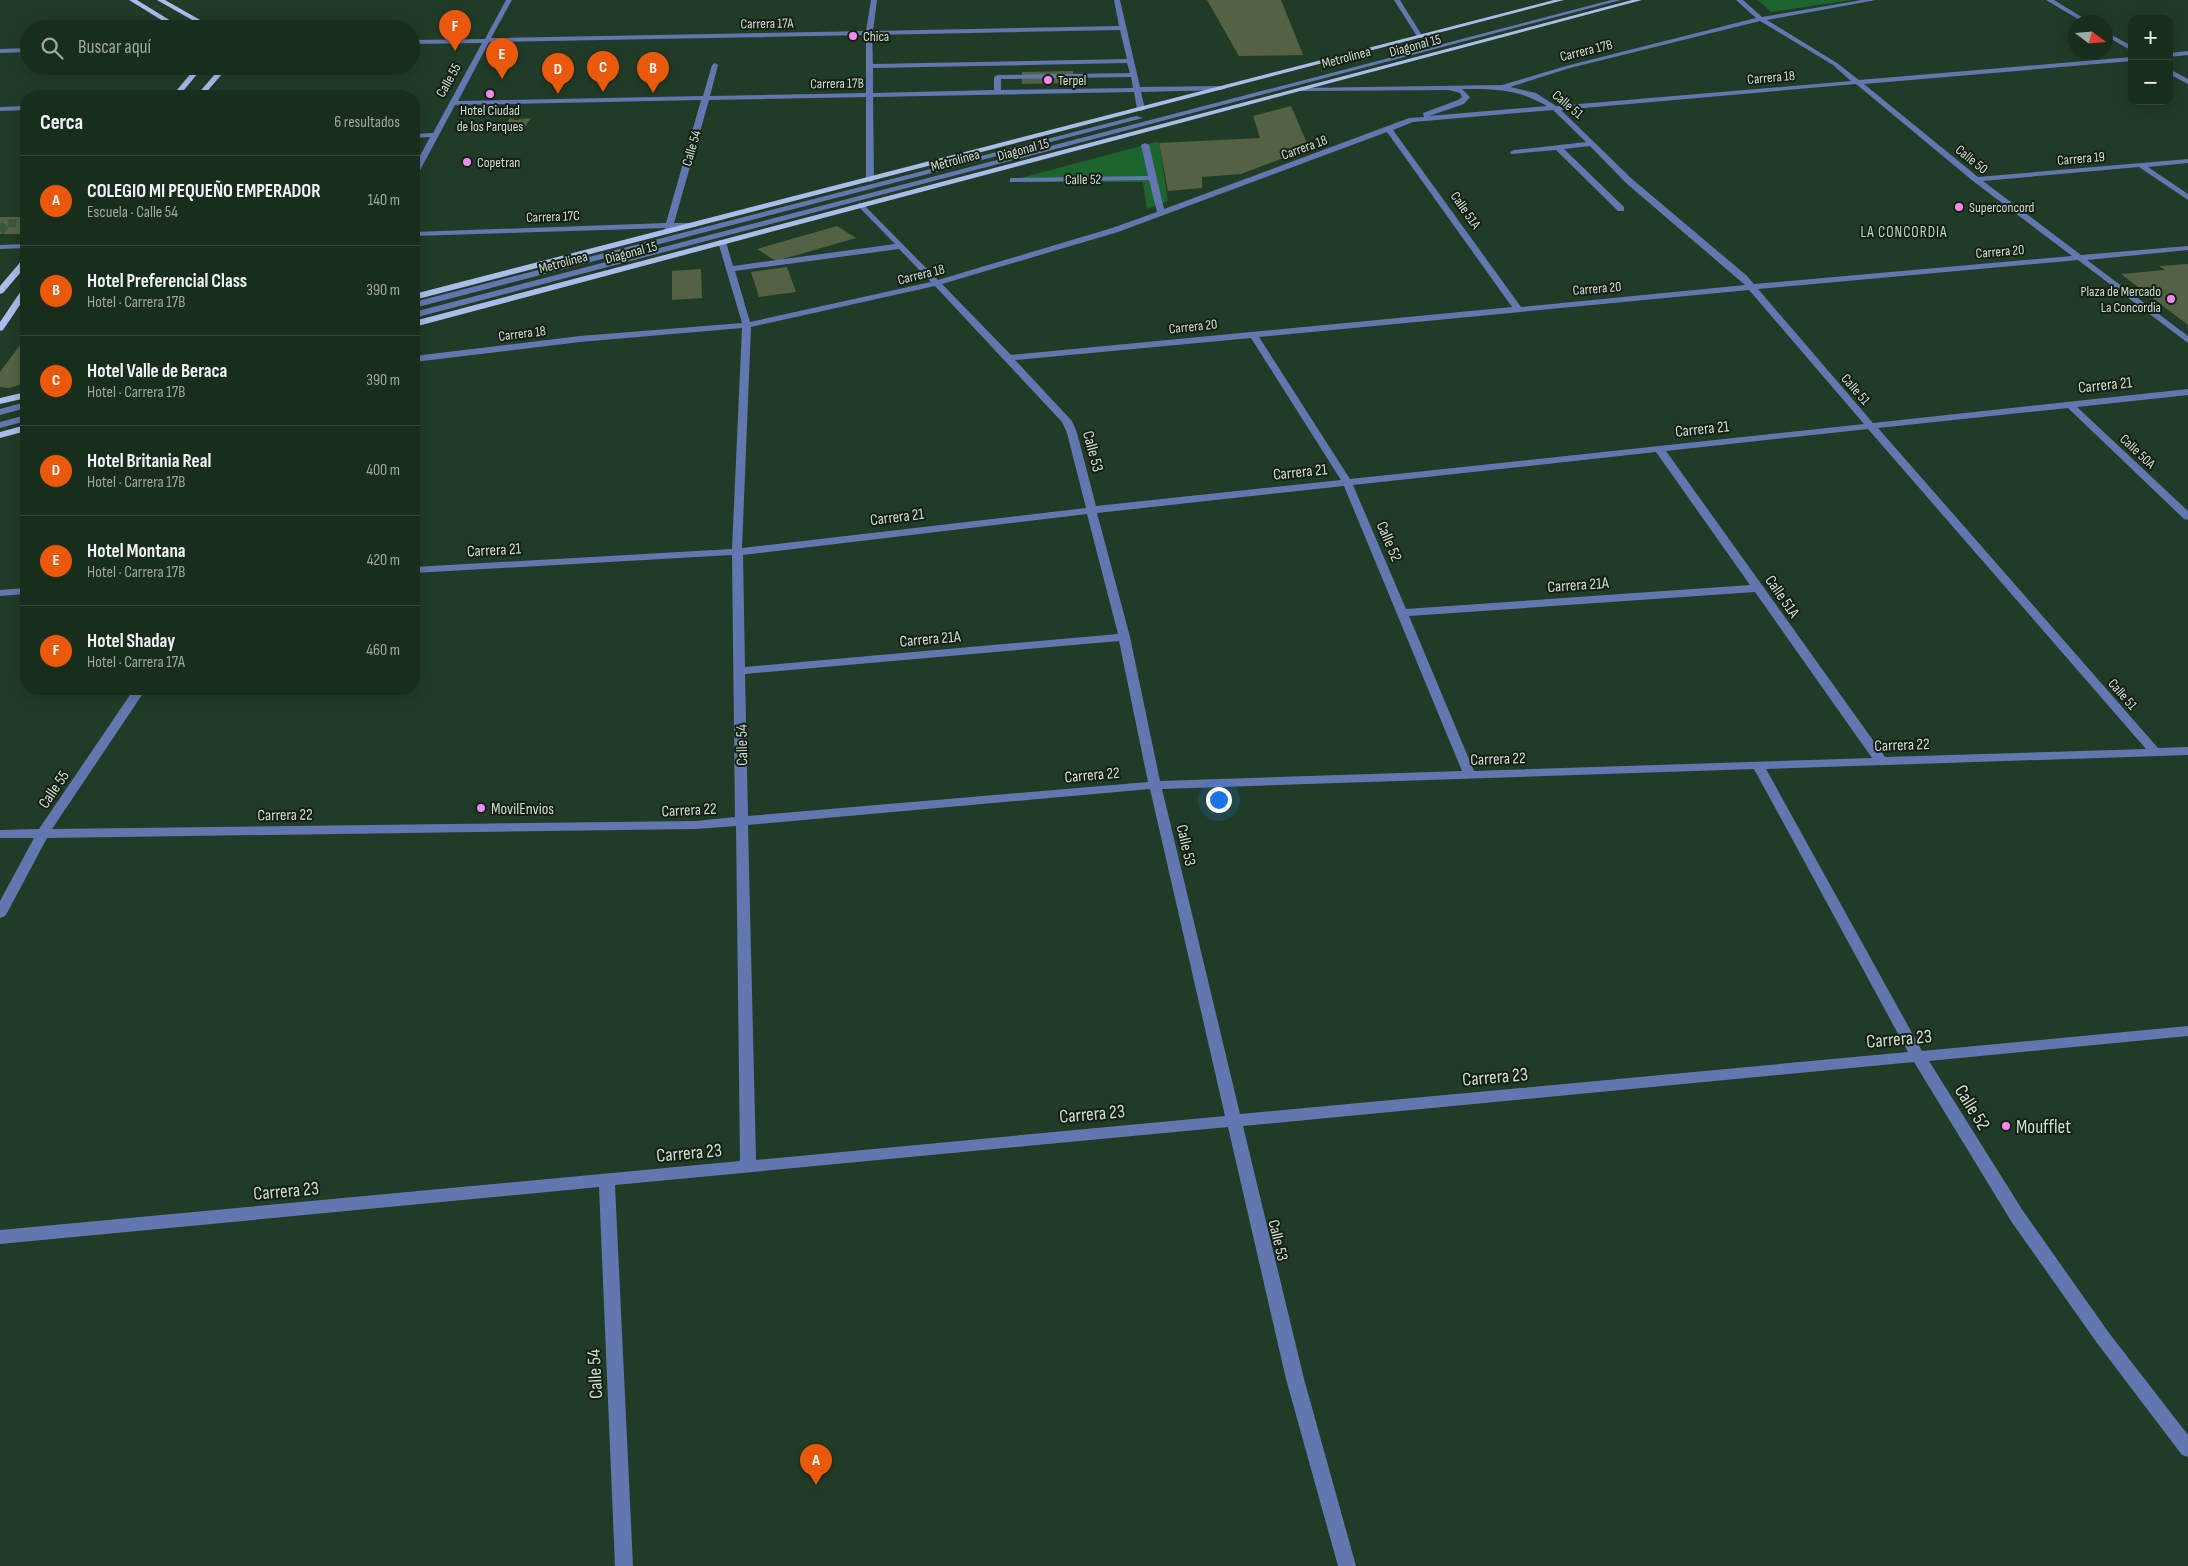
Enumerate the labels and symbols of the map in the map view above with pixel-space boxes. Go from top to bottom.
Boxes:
pin: F [439,10,471,51]
street label: Carrera 17A [740,15,795,32]
north arrow [2068,15,2113,60]
place label: Chica [863,28,889,45]
marker: Chica [847,30,859,42]
street label: Diagonal 15 [1387,30,1443,61]
street label: Carrera 17B [1558,36,1614,65]
pin: E [486,38,518,79]
street label: Metrolínea [1320,43,1372,72]
pin: C [587,51,619,92]
pin: B [637,52,669,93]
pin: D [542,53,574,94]
street label: Calle 55 [432,60,465,100]
street label: Carrera 18 [1746,67,1796,88]
place label: Terpel [1058,72,1086,89]
marker: Terpel [1042,74,1054,86]
street label: Carrera 17B [810,75,864,92]
street label: Calle 51 [1549,86,1587,122]
marker: Hotel Ciudad de los Parques [484,88,496,100]
place label: Hotel Ciudad de los Parques [457,102,523,135]
street label: Calle 54 [678,128,705,168]
street label: Carrera 18 [1279,131,1330,164]
street label: Diagonal 15 [995,134,1051,165]
street label: Calle 50 [1952,141,1991,178]
street label: Metrolínea [929,146,981,175]
street label: Carrera 19 [2056,148,2106,169]
place label: Copetran [477,154,520,171]
marker: Copetran [461,156,473,168]
street label: Calle 52 [1065,171,1102,188]
street label: Calle 51A [1447,188,1485,233]
place label: Superconcord [1969,199,2035,216]
marker: Superconcord [1953,201,1965,213]
street label: Carrera 17C [526,207,580,226]
district label: LA CONCORDIA [1860,223,1948,242]
street label: Diagonal 15 [603,237,659,268]
street label: Carrera 20 [1975,241,2025,262]
street label: Metrolínea [537,248,589,277]
street label: Carrera 18 [896,260,946,289]
street label: Carrera 20 [1572,278,1622,299]
place label: Plaza de Mercado La Concordia [2081,283,2161,316]
marker: Plaza de Mercado La Concordia [2165,293,2177,305]
street label: Carrera 20 [1168,315,1218,338]
street label: Carrera 18 [497,322,547,345]
street label: Calle 51 [1838,370,1874,408]
street label: Carrera 21 [2077,373,2134,398]
street label: Carrera 21 [1674,417,1731,442]
street label: Calle 53 [1078,429,1107,474]
street label: Calle 50A [2116,431,2160,473]
street label: Carrera 21 [1272,460,1329,485]
street label: Carrera 21 [869,505,926,530]
street label: Calle 52 [1372,519,1405,564]
street label: Carrera 21 [466,540,522,561]
street label: Calle 51A [1760,572,1803,622]
street label: Carrera 21A [1547,574,1610,597]
street label: Carrera 21A [899,627,962,652]
street label: Calle 51 [2105,675,2141,713]
street label: Calle 54 [733,724,752,766]
street label: Carrera 22 [1874,735,1930,756]
street label: Carrera 22 [1470,749,1526,770]
street label: Carrera 22 [1064,764,1120,787]
street label: Calle 55 [35,767,74,812]
your location [1206,787,1232,813]
place label: MovilEnvios [491,800,554,819]
street label: Carrera 22 [661,800,717,821]
marker: MovilEnvios [475,802,487,814]
street label: Carrera 22 [257,806,313,825]
street label: Calle 53 [1172,823,1199,868]
street label: Carrera 23 [1865,1025,1933,1054]
street label: Carrera 23 [1461,1063,1529,1092]
street label: Calle 52 [1949,1081,1995,1135]
street label: Carrera 23 [1058,1100,1126,1129]
place label: Moufflet [2016,1116,2071,1139]
marker: Moufflet [2000,1120,2012,1132]
street label: Carrera 23 [655,1139,723,1168]
street label: Carrera 23 [252,1177,320,1206]
street label: Calle 53 [1263,1218,1292,1263]
street label: Calle 54 [583,1349,608,1399]
pin: A [800,1444,832,1485]

